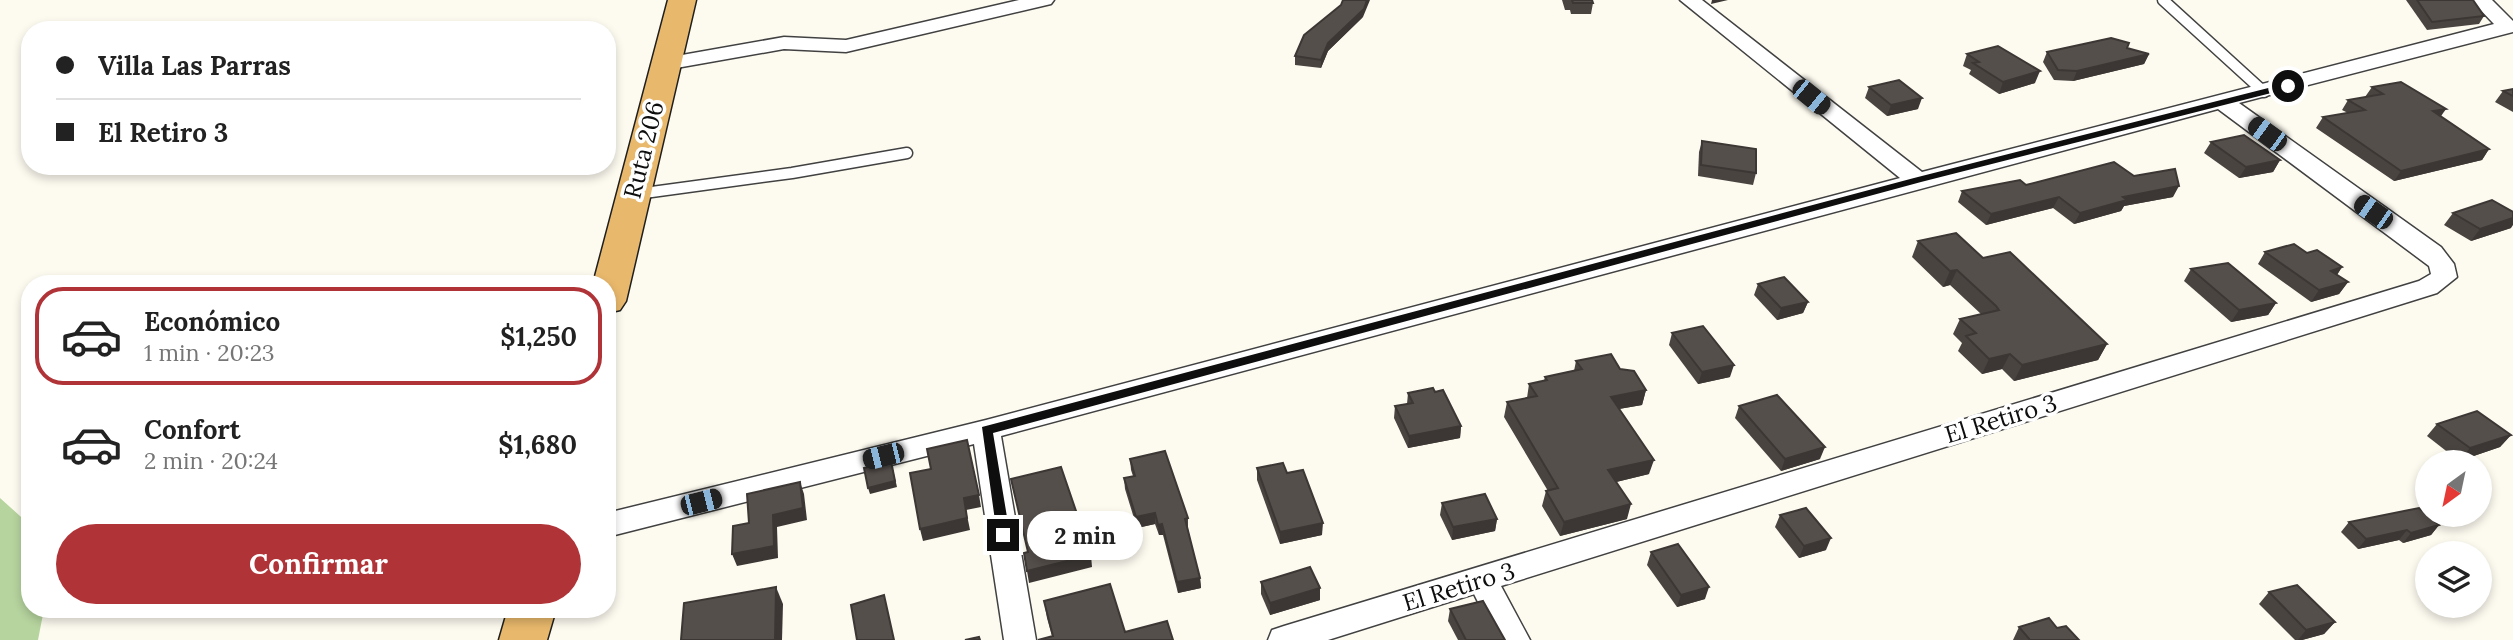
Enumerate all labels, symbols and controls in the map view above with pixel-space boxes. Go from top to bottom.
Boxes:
text: Villa Las Parras [98,49,291,82]
route start [2272,70,2304,102]
car [1789,76,1834,118]
street label: Ruta 206 [616,98,671,202]
car [2244,113,2291,155]
text: El Retiro 3 [98,116,228,149]
car [2350,191,2397,233]
icon: car [60,305,123,368]
text: Económico [144,305,280,338]
text: $1,250 [500,320,577,353]
text: 1 min · 20:23 [144,338,274,367]
street label: El Retiro 3 [1941,387,2061,450]
icon: car [60,413,123,476]
text: Confort [144,413,241,446]
text: $1,680 [498,428,577,461]
car [861,441,906,471]
text: 2 min · 20:24 [144,446,278,475]
north arrow [2415,450,2492,527]
map controls [2415,450,2492,618]
car [679,487,724,517]
callout: 2 min [1028,510,1143,560]
route end [987,519,1019,551]
text: 2 min [1054,521,1116,550]
button: Confirmar [56,524,581,604]
button: layers [2415,541,2492,618]
street label: El Retiro 3 [1399,555,1519,618]

